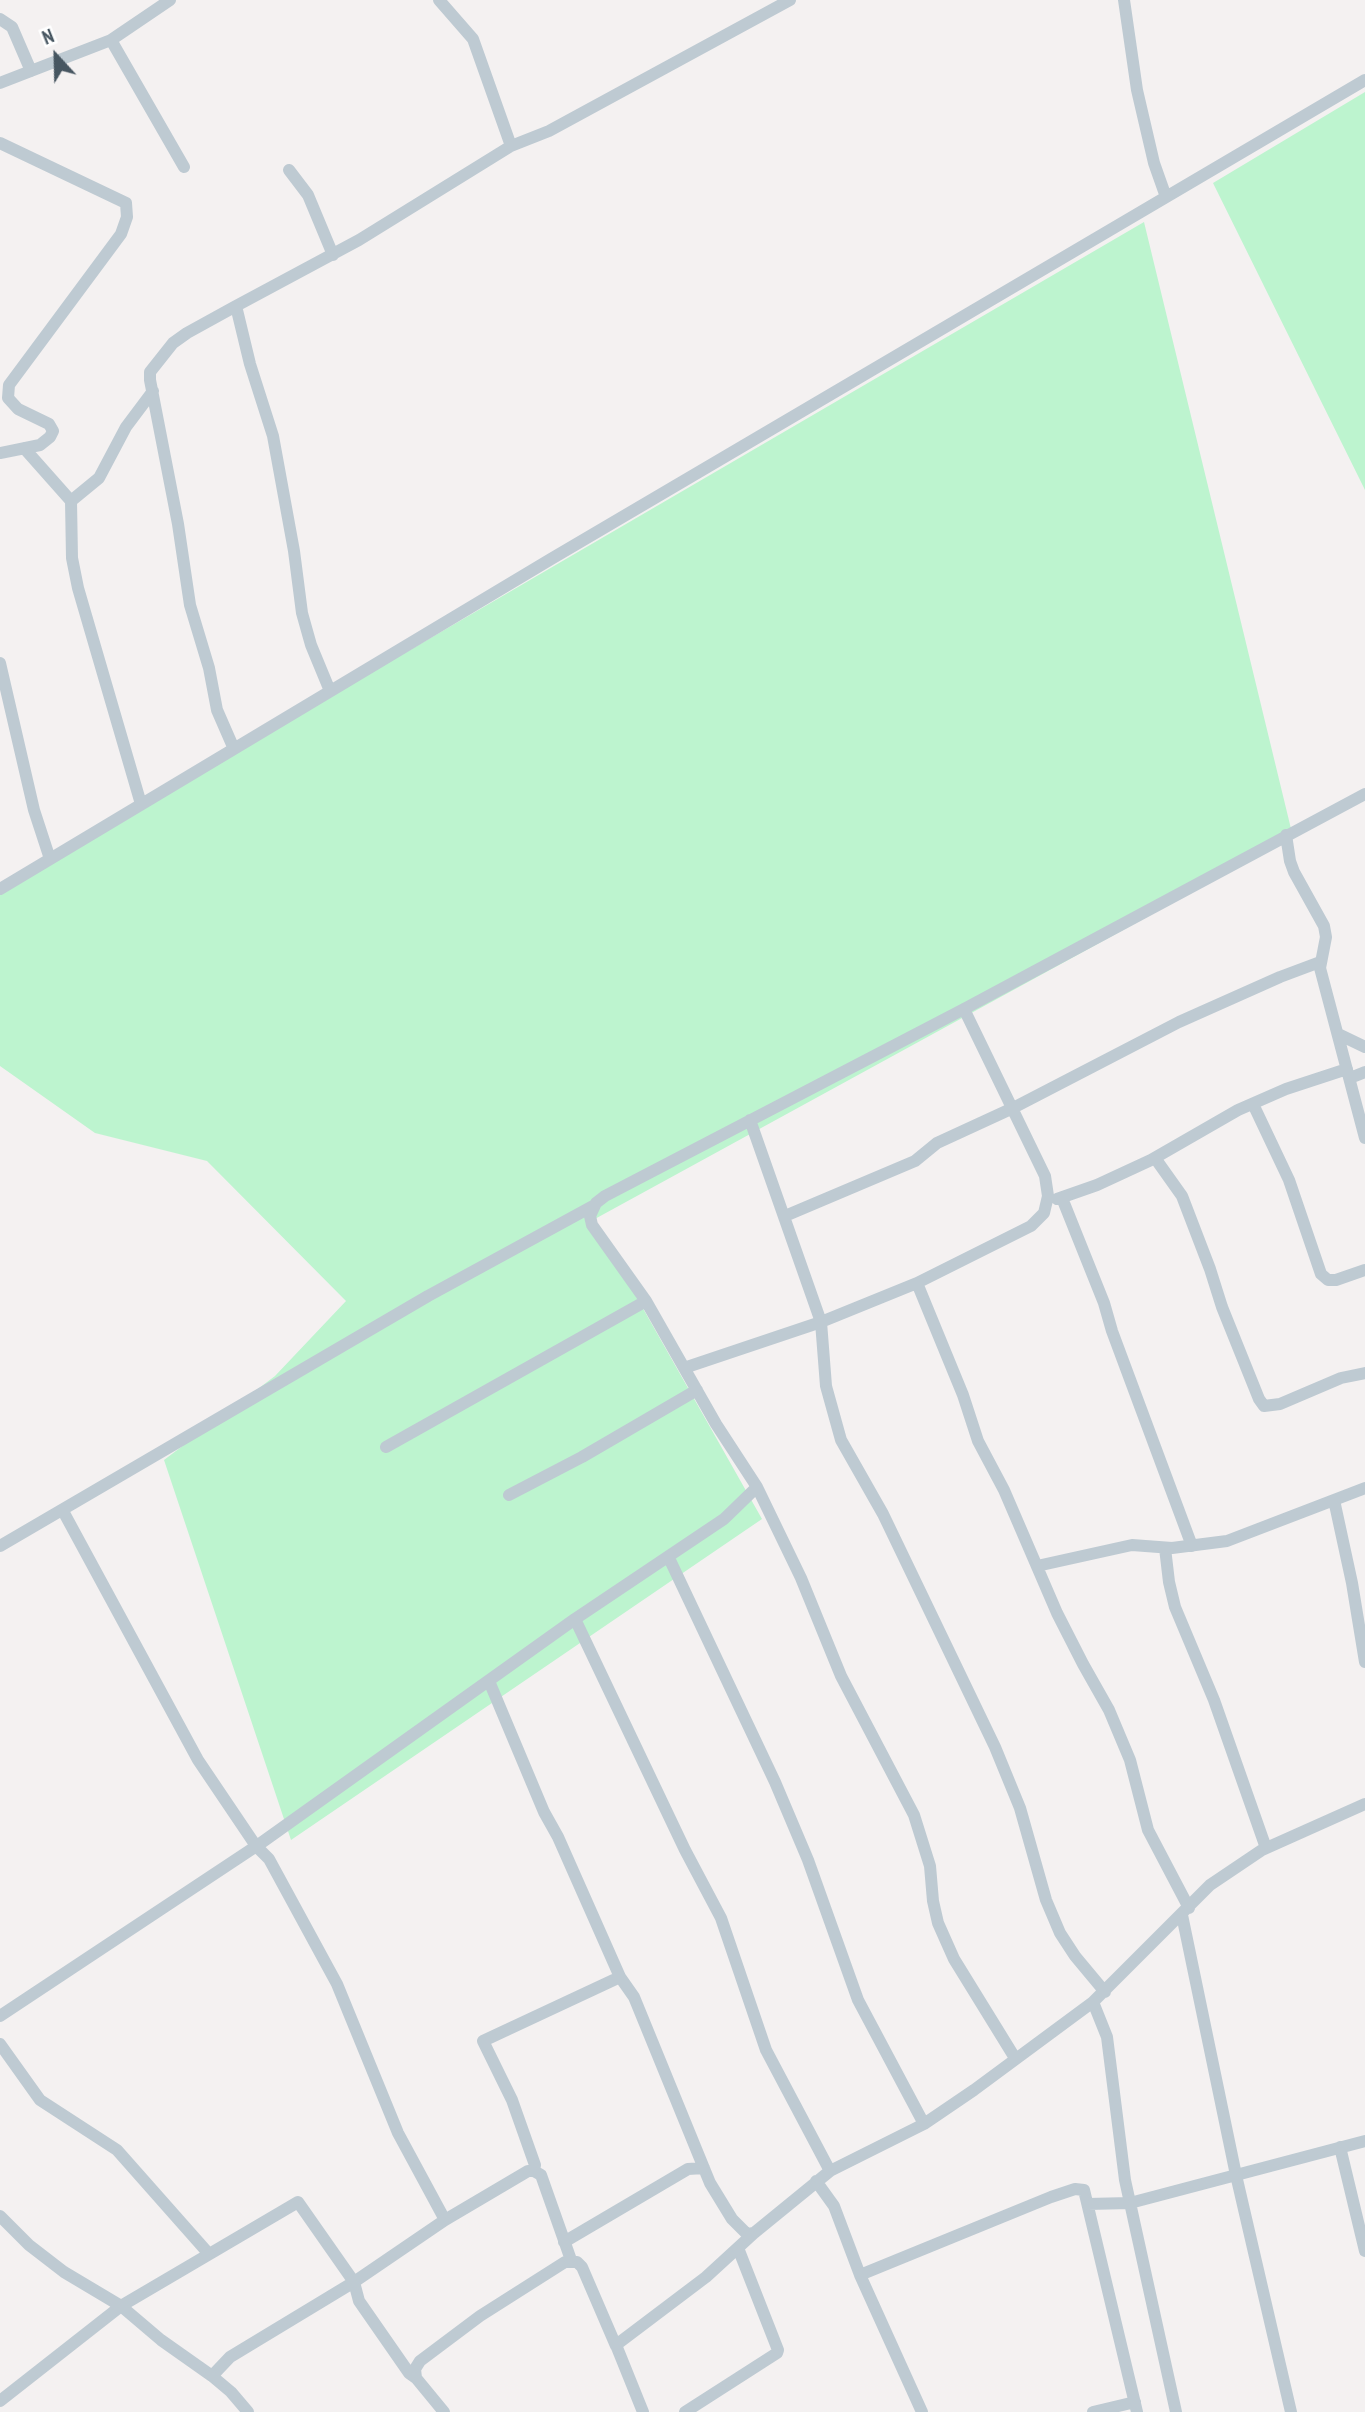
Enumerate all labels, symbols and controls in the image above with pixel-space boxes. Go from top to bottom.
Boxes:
north arrow [21,21,91,91]
text: N [39,23,57,50]

